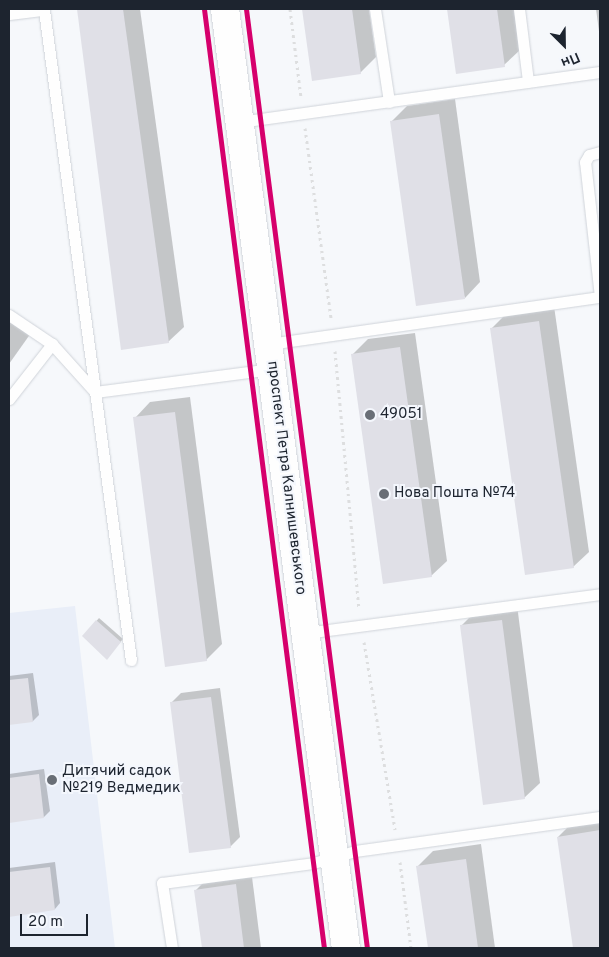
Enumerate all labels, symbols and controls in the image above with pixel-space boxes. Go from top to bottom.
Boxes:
north arrow [539,20,589,70]
text: Пн [558,48,582,71]
street label: проспект Петра Калнишевського [263,360,309,596]
place label: 49051 [380,406,422,424]
marker: 49051 [364,409,376,421]
place label: Нова Пошта №74 [394,485,515,503]
marker: Нова Пошта №74 [378,488,390,500]
place label: Дитячий садок №219 Ведмедик [62,762,181,797]
marker: Дитячий садок №219 Ведмедик [46,774,58,786]
scale bar [22,904,90,936]
text: 20 m [28,913,63,932]

